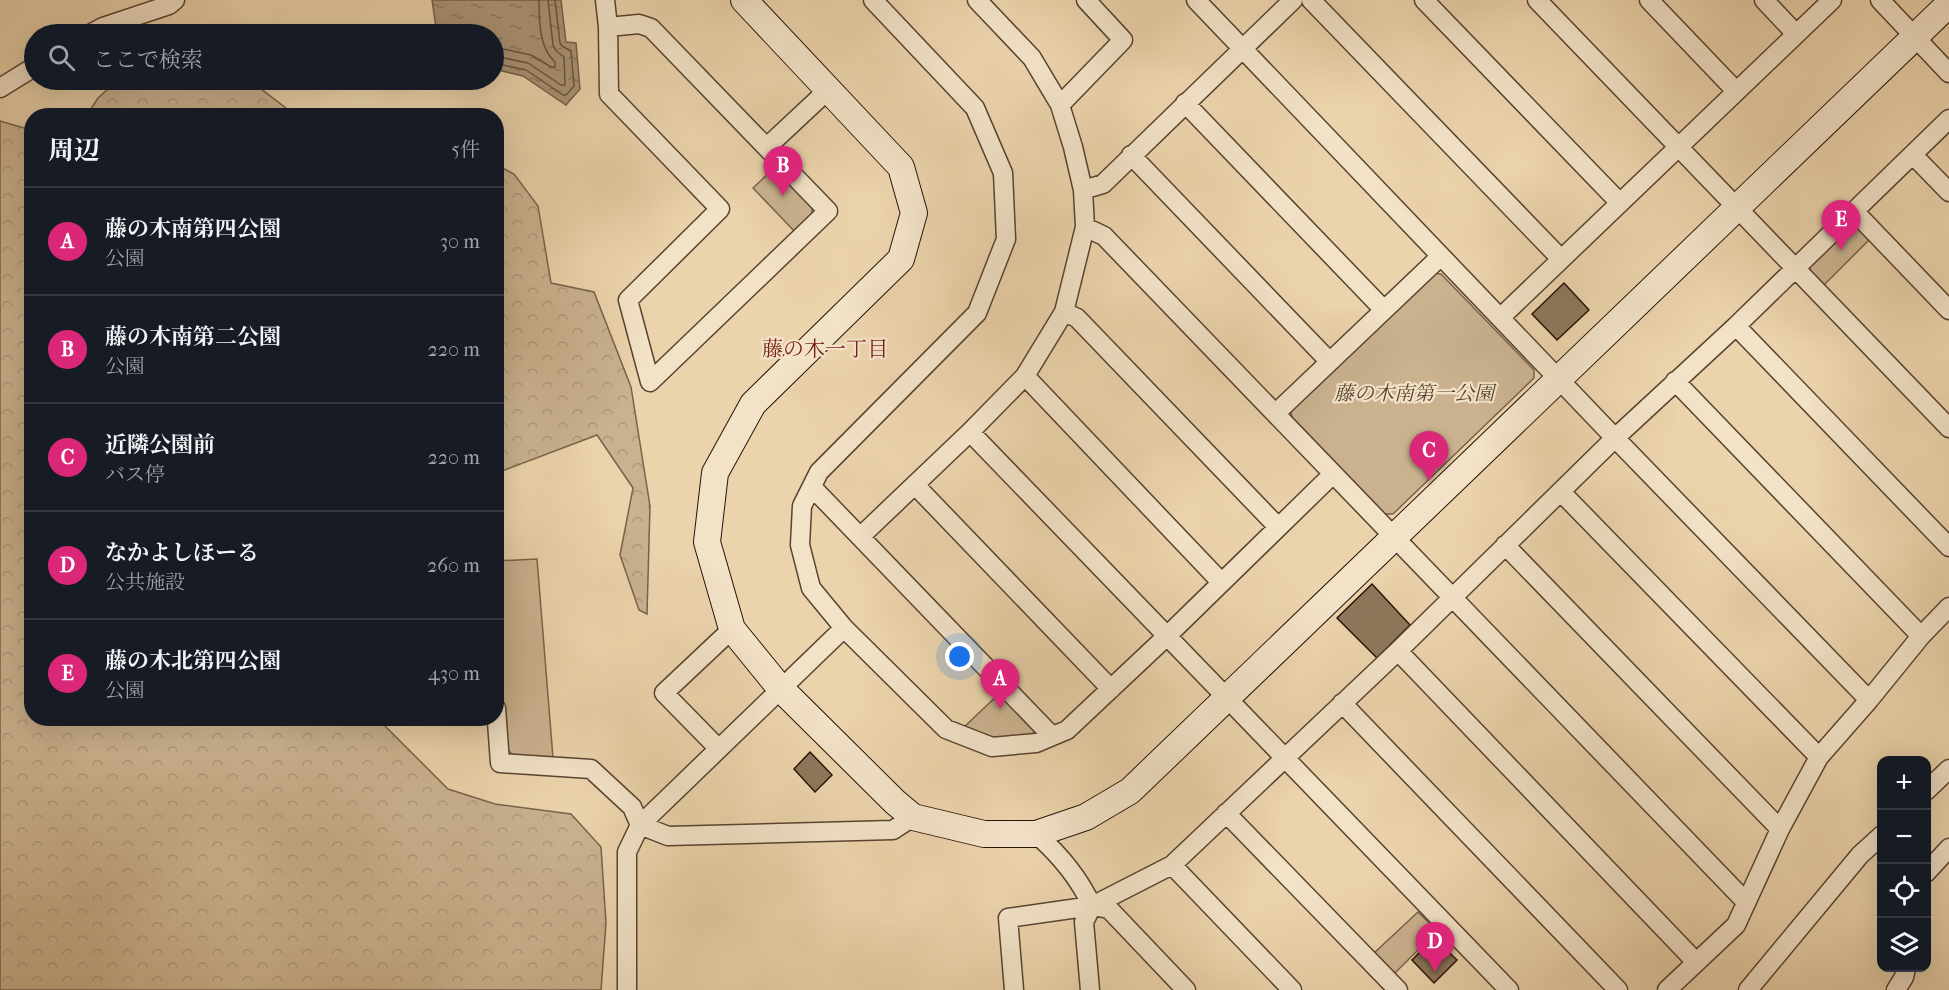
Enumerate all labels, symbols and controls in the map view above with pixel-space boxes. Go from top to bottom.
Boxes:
search box [24,24,504,90]
icon: search [45,41,78,74]
text: ここで検索 [93,47,203,73]
text: 周辺 [48,135,100,166]
text: 5件 [451,138,480,161]
pin: B [764,146,802,196]
pin: E [1822,200,1860,250]
text: 藤の木南第四公園 [105,216,281,242]
text: A [61,230,74,253]
text: 30 m [440,230,480,253]
text: 公園 [105,247,145,270]
text: 藤の木南第二公園 [105,324,281,350]
district label: 藤の木一丁目 [762,337,888,361]
text: B [61,338,74,361]
text: 220 m [427,338,480,361]
text: 公園 [105,355,145,378]
park label: 藤の木南第一公園 [1334,382,1497,405]
text: 近隣公園前 [105,432,215,458]
pin: C [1410,432,1448,481]
text: C [61,446,74,469]
text: 220 m [427,446,480,469]
text: バス停 [105,463,165,486]
text: なかよしほーる [105,540,259,566]
text: D [60,554,75,577]
text: 260 m [427,554,480,577]
text: 公共施設 [105,571,185,594]
your location [945,642,974,671]
text: 藤の木北第四公園 [105,648,281,674]
pin: A [980,660,1020,709]
text: E [61,662,74,685]
text: 430 m [428,662,480,685]
text: 公園 [105,679,145,702]
map controls [1877,756,1931,972]
button: + [1877,756,1931,810]
button: − [1877,810,1931,864]
button: locate [1877,864,1931,918]
button: layers [1877,918,1931,972]
pin: D [1416,922,1454,972]

